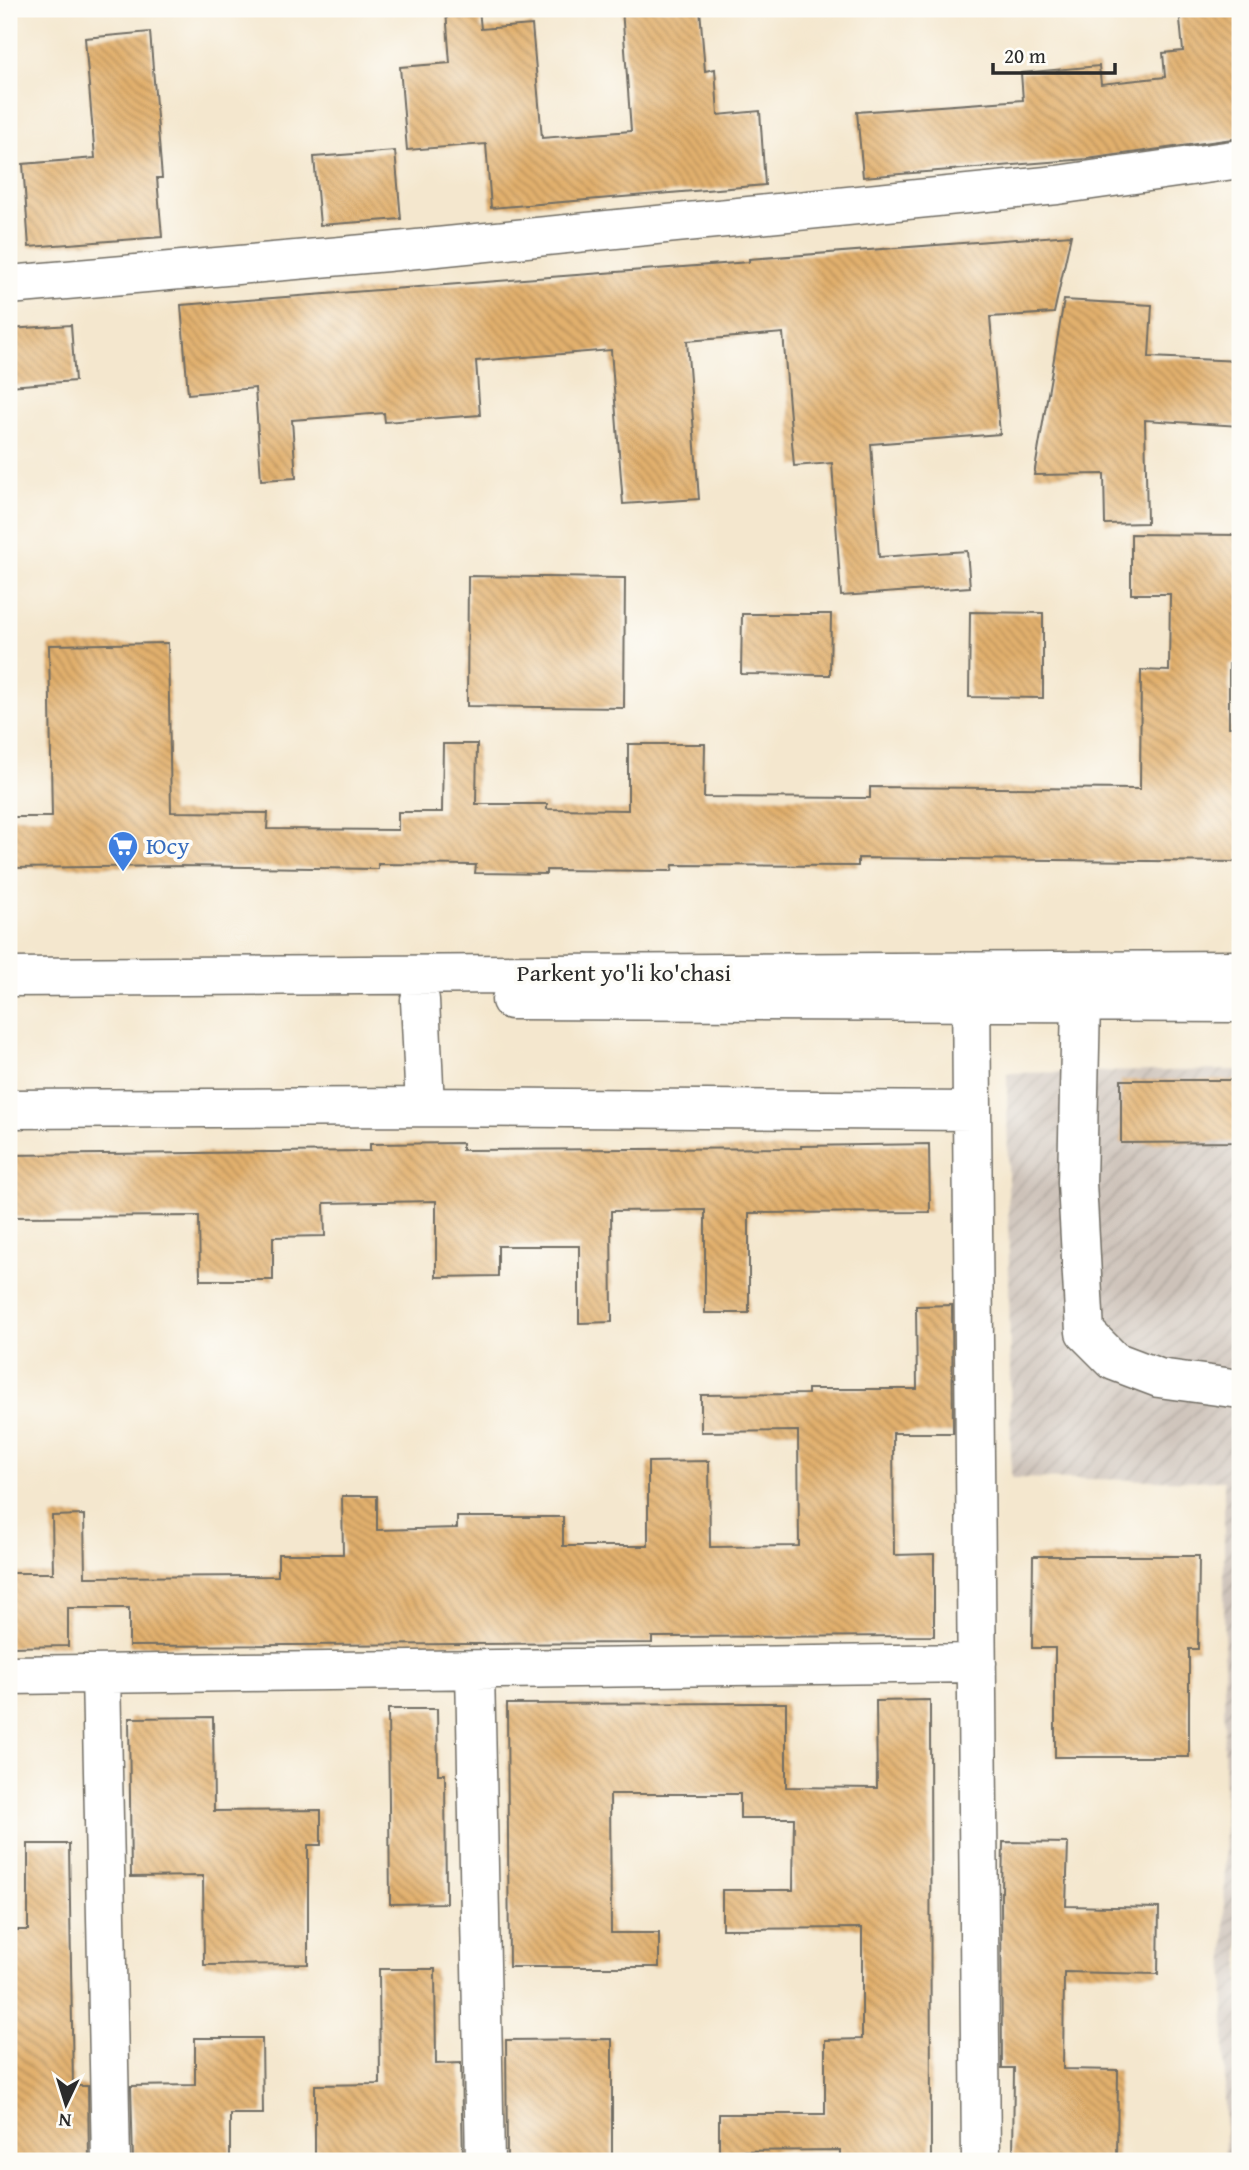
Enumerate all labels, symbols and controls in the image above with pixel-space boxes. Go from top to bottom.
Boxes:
scale bar [993,32,1116,76]
text: 20 m [1004,40,1046,71]
place label: Юсу [146,828,189,863]
supermarket icon: Юсу [106,829,140,873]
street label: Parkent yo'li ko'chasi [517,955,732,990]
north arrow [32,2068,102,2138]
text: N [57,2107,72,2135]

